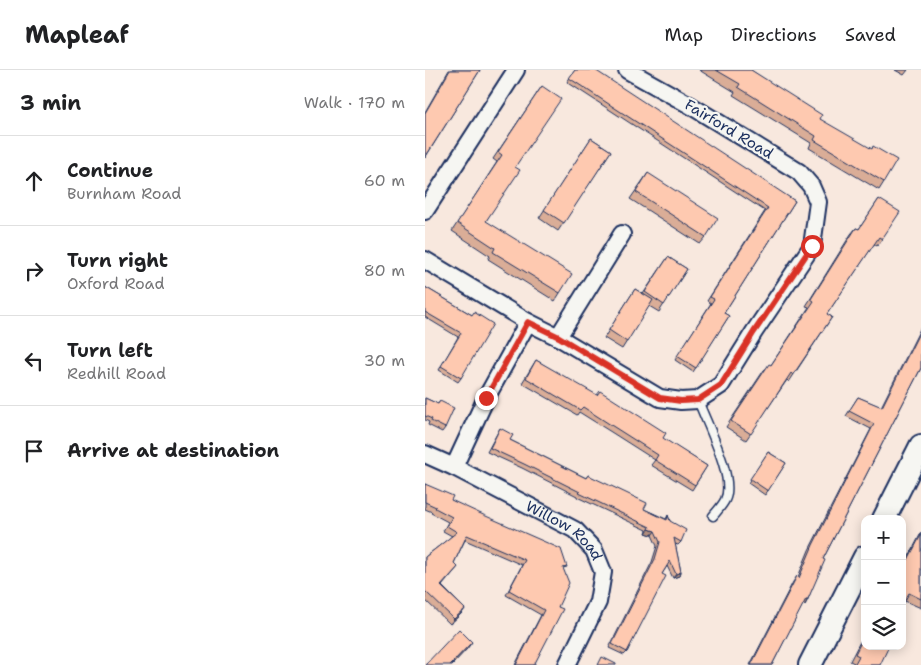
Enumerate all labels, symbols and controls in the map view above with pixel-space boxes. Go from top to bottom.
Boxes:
text: Mapleaf [25,19,129,51]
text: Map [665,23,703,47]
text: Directions [731,23,817,47]
text: Saved [845,23,896,47]
text: 3 min [20,89,81,117]
text: Walk · 170 m [304,92,405,113]
street label: Fairford Road [681,95,778,164]
text: Continue [67,158,153,183]
icon: ahead [20,167,48,195]
text: 60 m [364,170,405,191]
text: Burnham Road [67,183,181,204]
route start [801,235,824,258]
text: Turn right [67,248,168,273]
icon: right [20,257,48,285]
text: 80 m [364,260,405,281]
text: Oxford Road [67,273,165,294]
text: Turn left [67,338,153,363]
icon: left [20,347,48,375]
text: 30 m [364,350,405,371]
text: Redhill Road [67,363,166,384]
route end [475,387,498,410]
icon: arrive [20,437,48,465]
text: Arrive at destination [67,438,279,463]
street label: Willow Road [522,496,607,564]
map controls [861,515,906,650]
button: + [861,515,906,560]
button: − [861,560,906,605]
button: layers [861,605,906,650]

